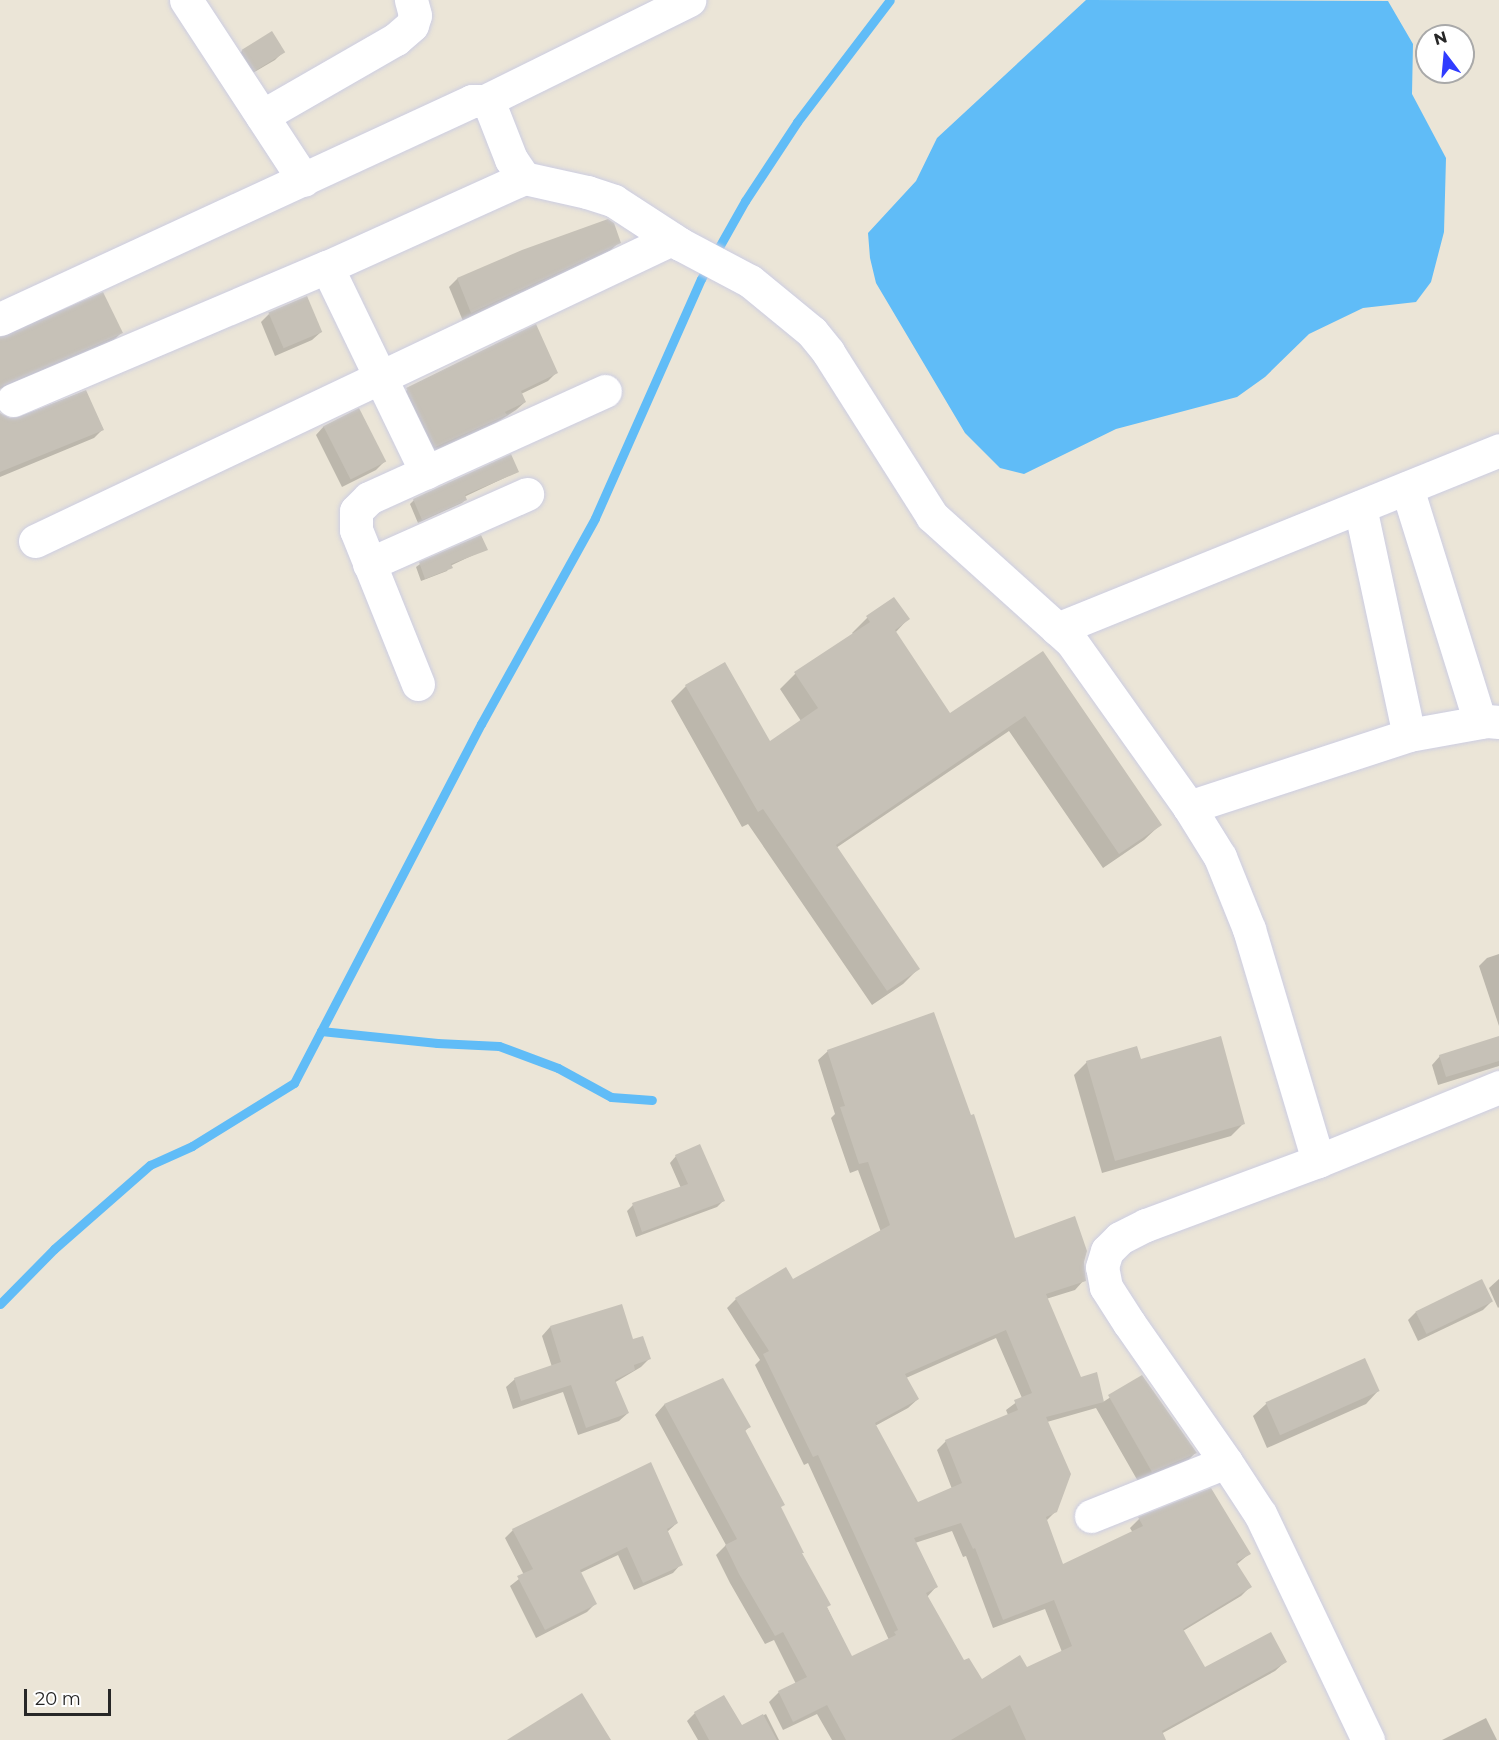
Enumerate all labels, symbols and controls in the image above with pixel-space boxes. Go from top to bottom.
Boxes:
north arrow [1415,24,1475,84]
text: N [1432,27,1449,49]
scale bar [27,1677,114,1715]
text: 20 m [35,1688,81,1710]

